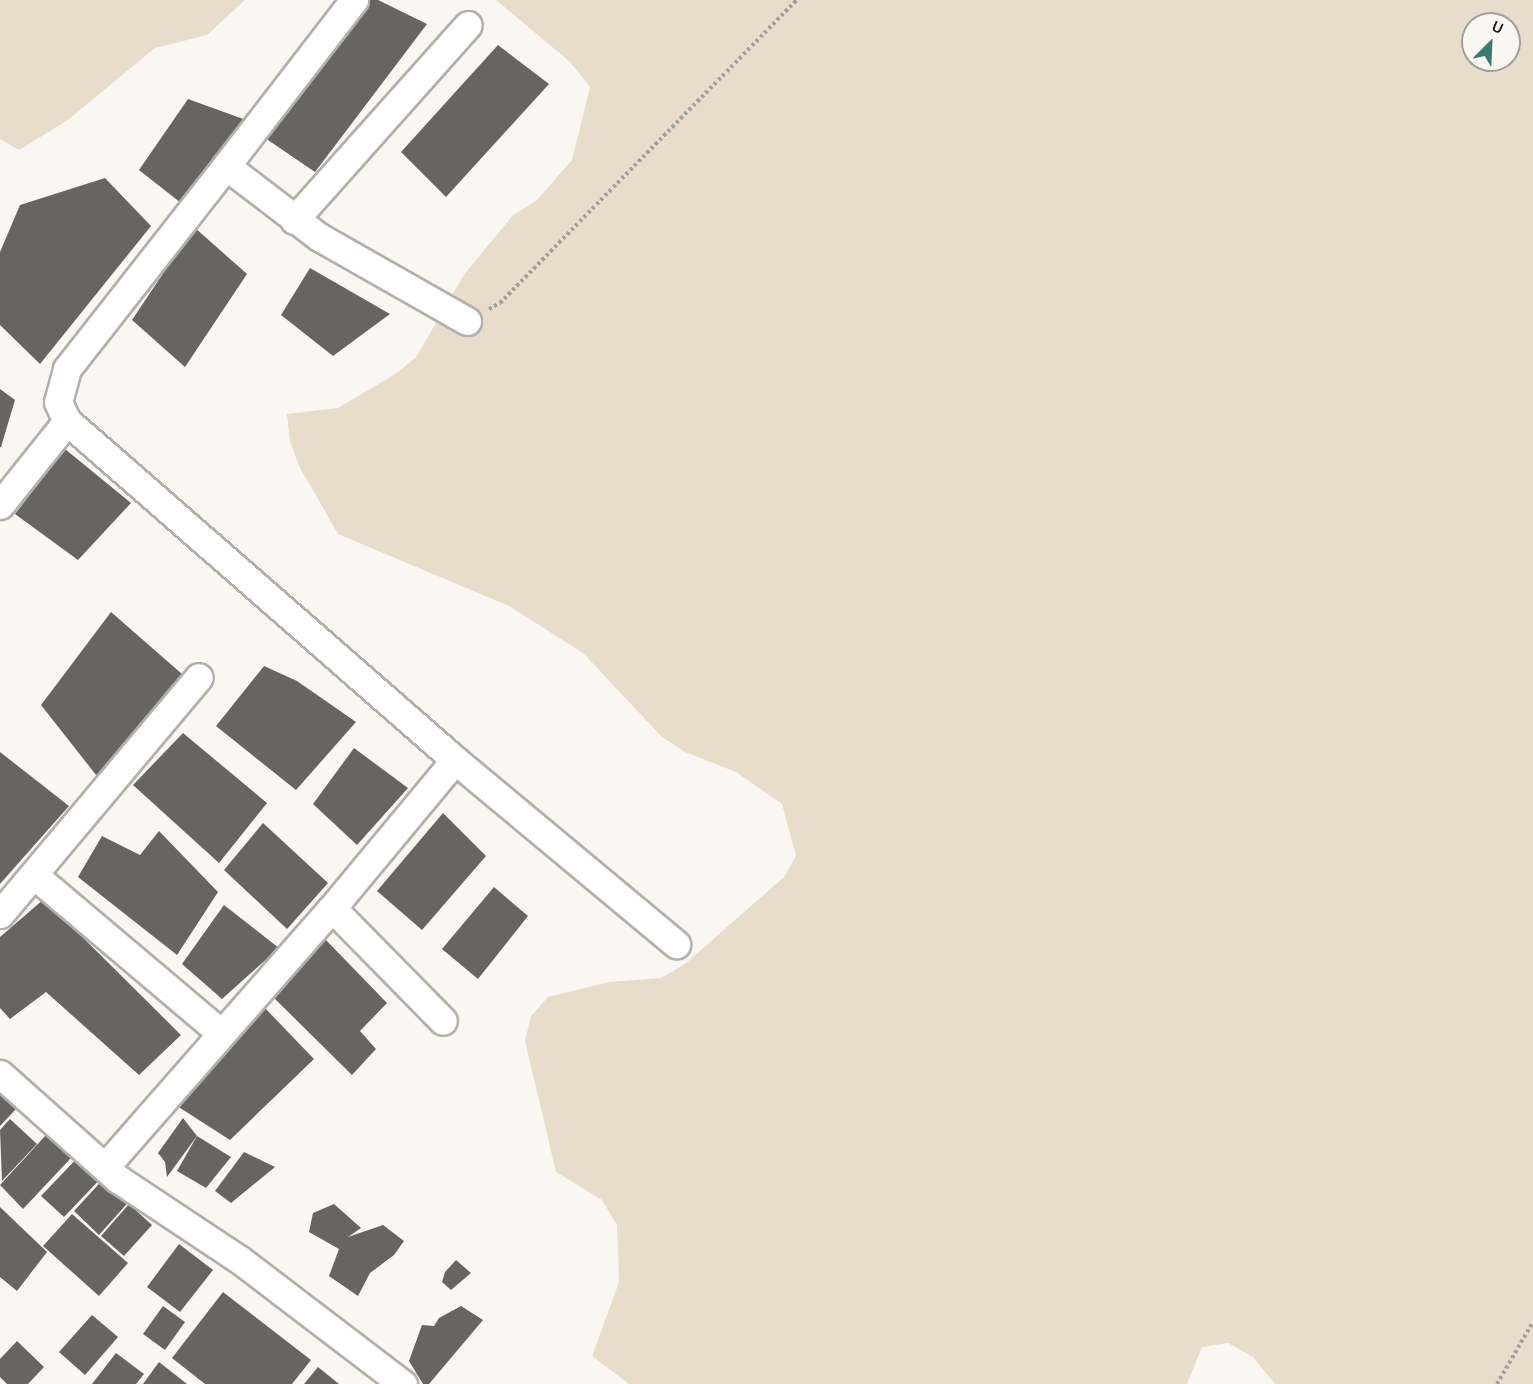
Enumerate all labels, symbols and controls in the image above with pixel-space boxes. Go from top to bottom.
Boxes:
north arrow [1461,12,1521,72]
text: U [1489,16,1507,38]

